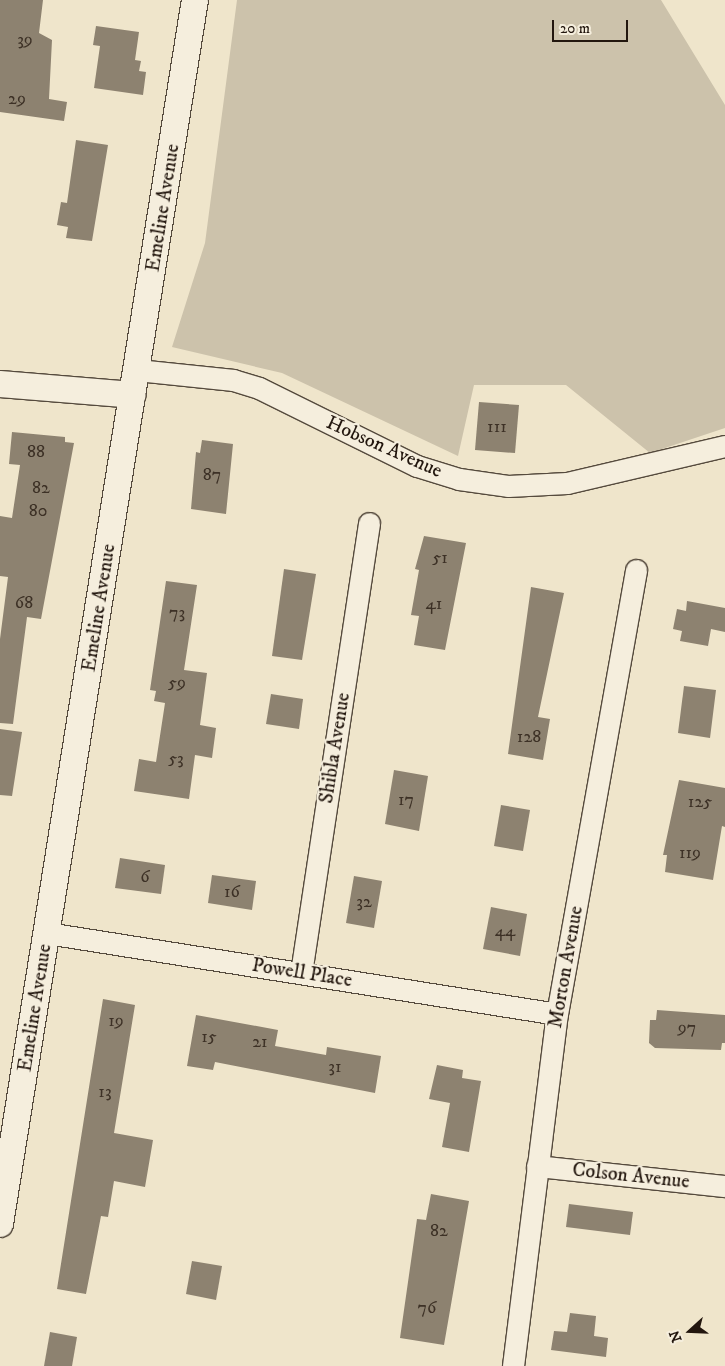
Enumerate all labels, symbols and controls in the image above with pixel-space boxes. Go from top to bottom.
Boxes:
scale bar [555,10,631,42]
text: 20 m [560,19,590,38]
house number: 39 [17,29,33,51]
house number: 29 [8,88,26,110]
street label: Emeline Avenue [141,142,185,274]
street label: Hobson Avenue [322,411,446,483]
house number: 111 [487,416,507,438]
house number: 88 [27,441,45,463]
house number: 87 [203,464,221,486]
house number: 82 [32,477,50,499]
house number: 80 [29,500,47,522]
street label: Emeline Avenue [77,542,121,674]
house number: 51 [432,547,448,569]
house number: 68 [15,592,33,614]
house number: 41 [426,593,442,615]
house number: 73 [169,602,185,624]
house number: 59 [168,672,186,694]
street label: Shibla Avenue [314,691,356,805]
house number: 128 [517,726,541,748]
house number: 53 [168,748,184,770]
house number: 17 [398,789,414,811]
house number: 125 [688,791,712,813]
house number: 119 [679,842,701,864]
house number: 6 [140,866,150,888]
house number: 16 [224,881,240,903]
house number: 32 [356,891,372,913]
street label: Morton Avenue [543,904,589,1030]
house number: 44 [495,920,515,942]
street label: Emeline Avenue [13,942,57,1074]
street label: Powell Place [250,953,354,993]
house number: 19 [108,1010,124,1032]
house number: 97 [678,1017,696,1039]
house number: 15 [201,1026,217,1048]
house number: 21 [252,1031,268,1053]
house number: 31 [328,1056,342,1078]
house number: 13 [98,1081,112,1103]
street label: Colson Avenue [571,1158,691,1194]
house number: 82 [430,1220,448,1242]
house number: 76 [418,1297,436,1319]
north arrow [665,1306,715,1356]
text: N [665,1328,686,1345]

